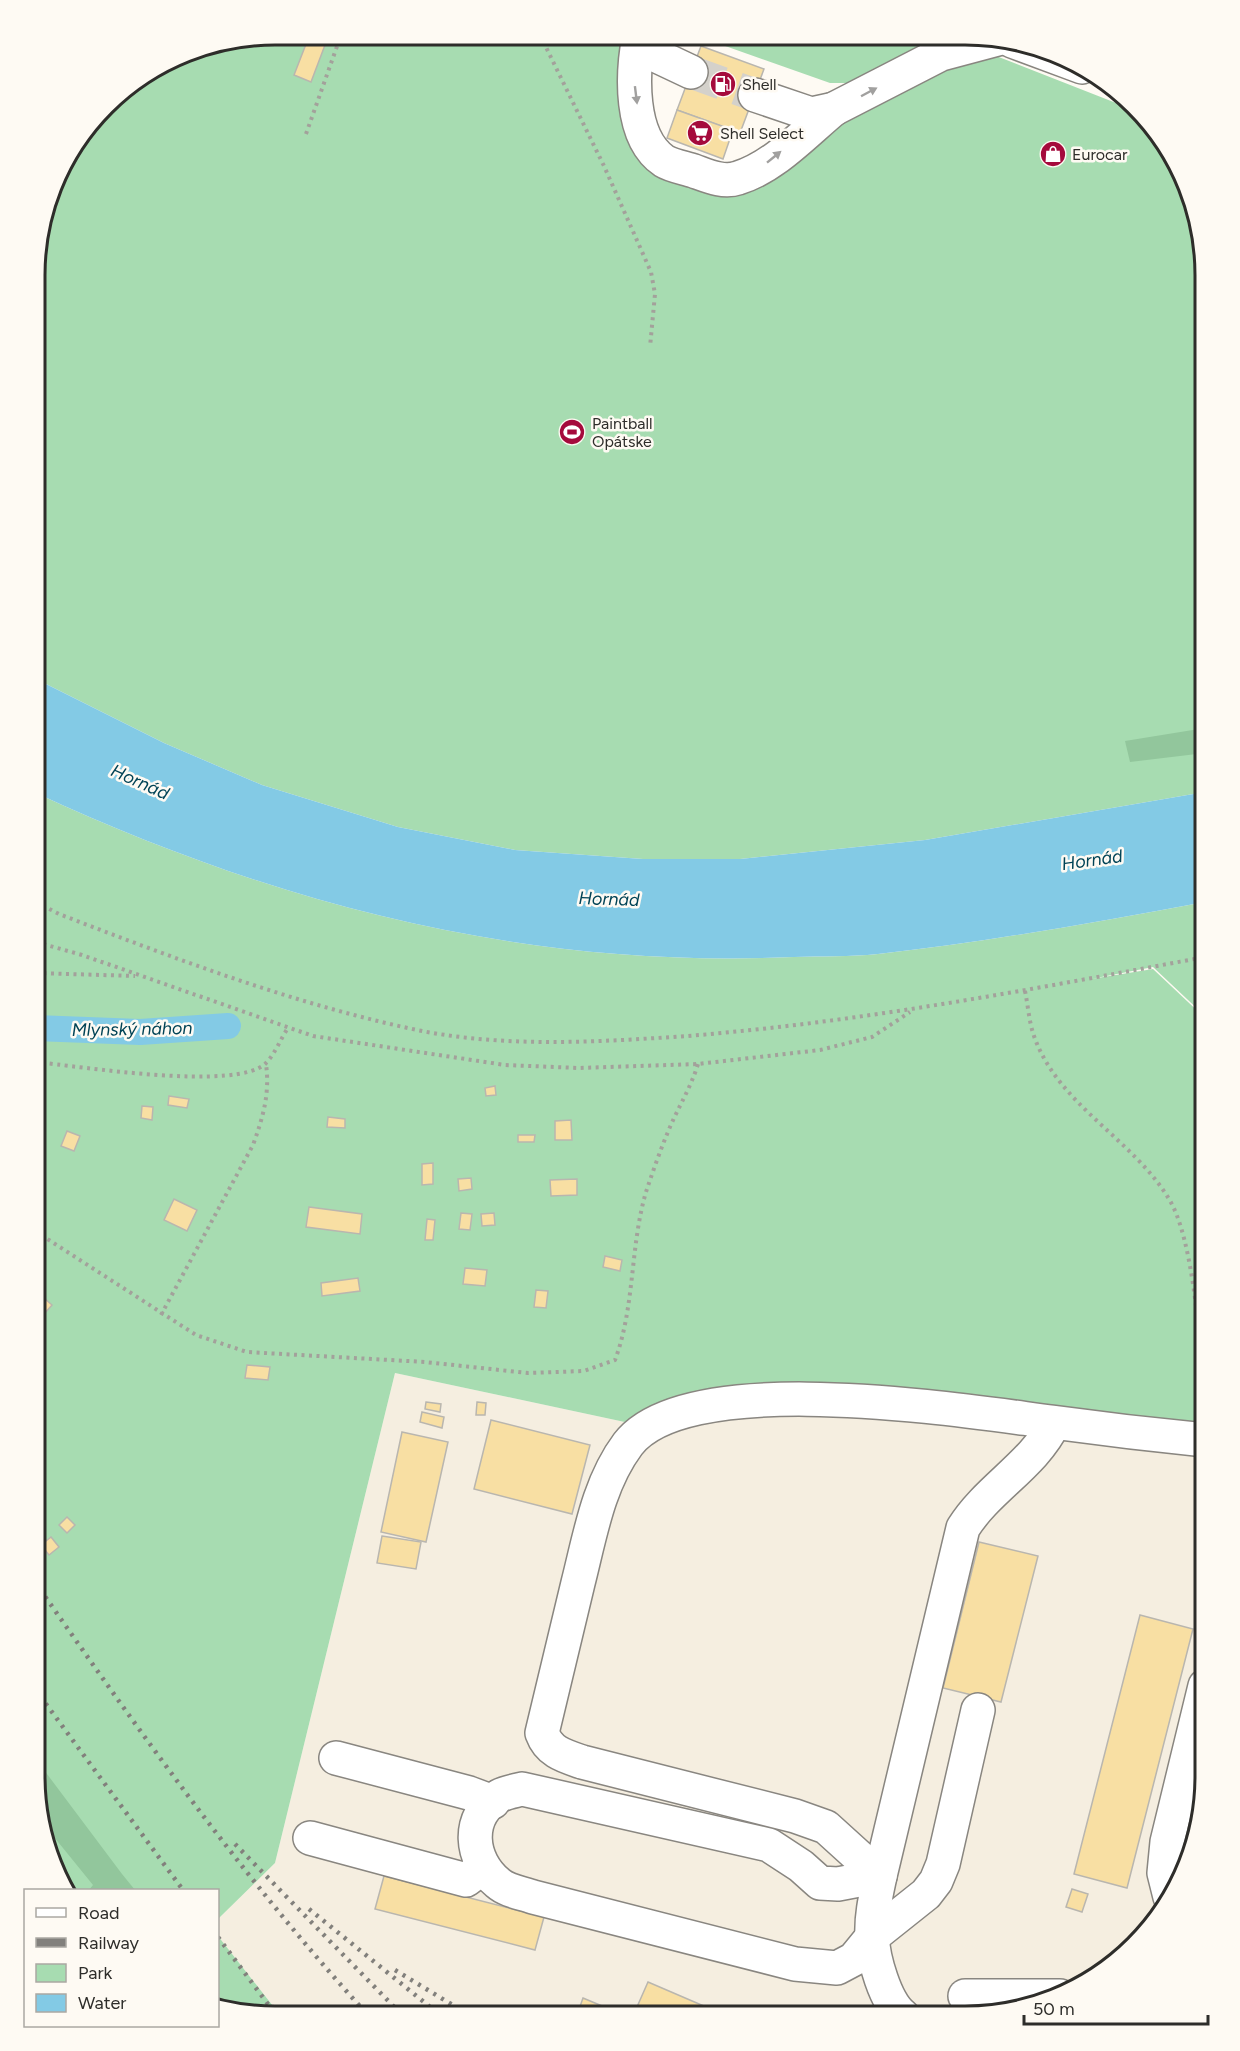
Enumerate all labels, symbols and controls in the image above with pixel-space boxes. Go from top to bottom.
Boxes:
fuel station icon: Shell [708,69,738,99]
place label: Shell [742,75,777,94]
one-way arrow [631,85,641,104]
one-way arrow [861,87,878,97]
supermarket icon: Shell Select [685,118,715,148]
place label: Shell Select [720,124,804,143]
shop icon: Eurocar [1038,139,1068,169]
place label: Eurocar [1072,145,1128,164]
one-way arrow [766,151,782,164]
place label: Paintball Opátske [592,414,653,451]
sports icon: Paintball Opátske [557,417,587,447]
water label: Hornád [108,759,173,805]
water label: Hornád [1060,845,1124,875]
water label: Hornád [578,887,640,911]
water label: Mlynský náhon [71,1017,193,1041]
legend [24,1889,219,2027]
text: Road [78,1902,119,1924]
text: Railway [78,1932,140,1954]
text: Park [78,1962,113,1984]
scale bar [1024,1988,1208,2026]
text: Water [78,1992,126,2014]
text: 50 m [1033,1998,1075,2020]

